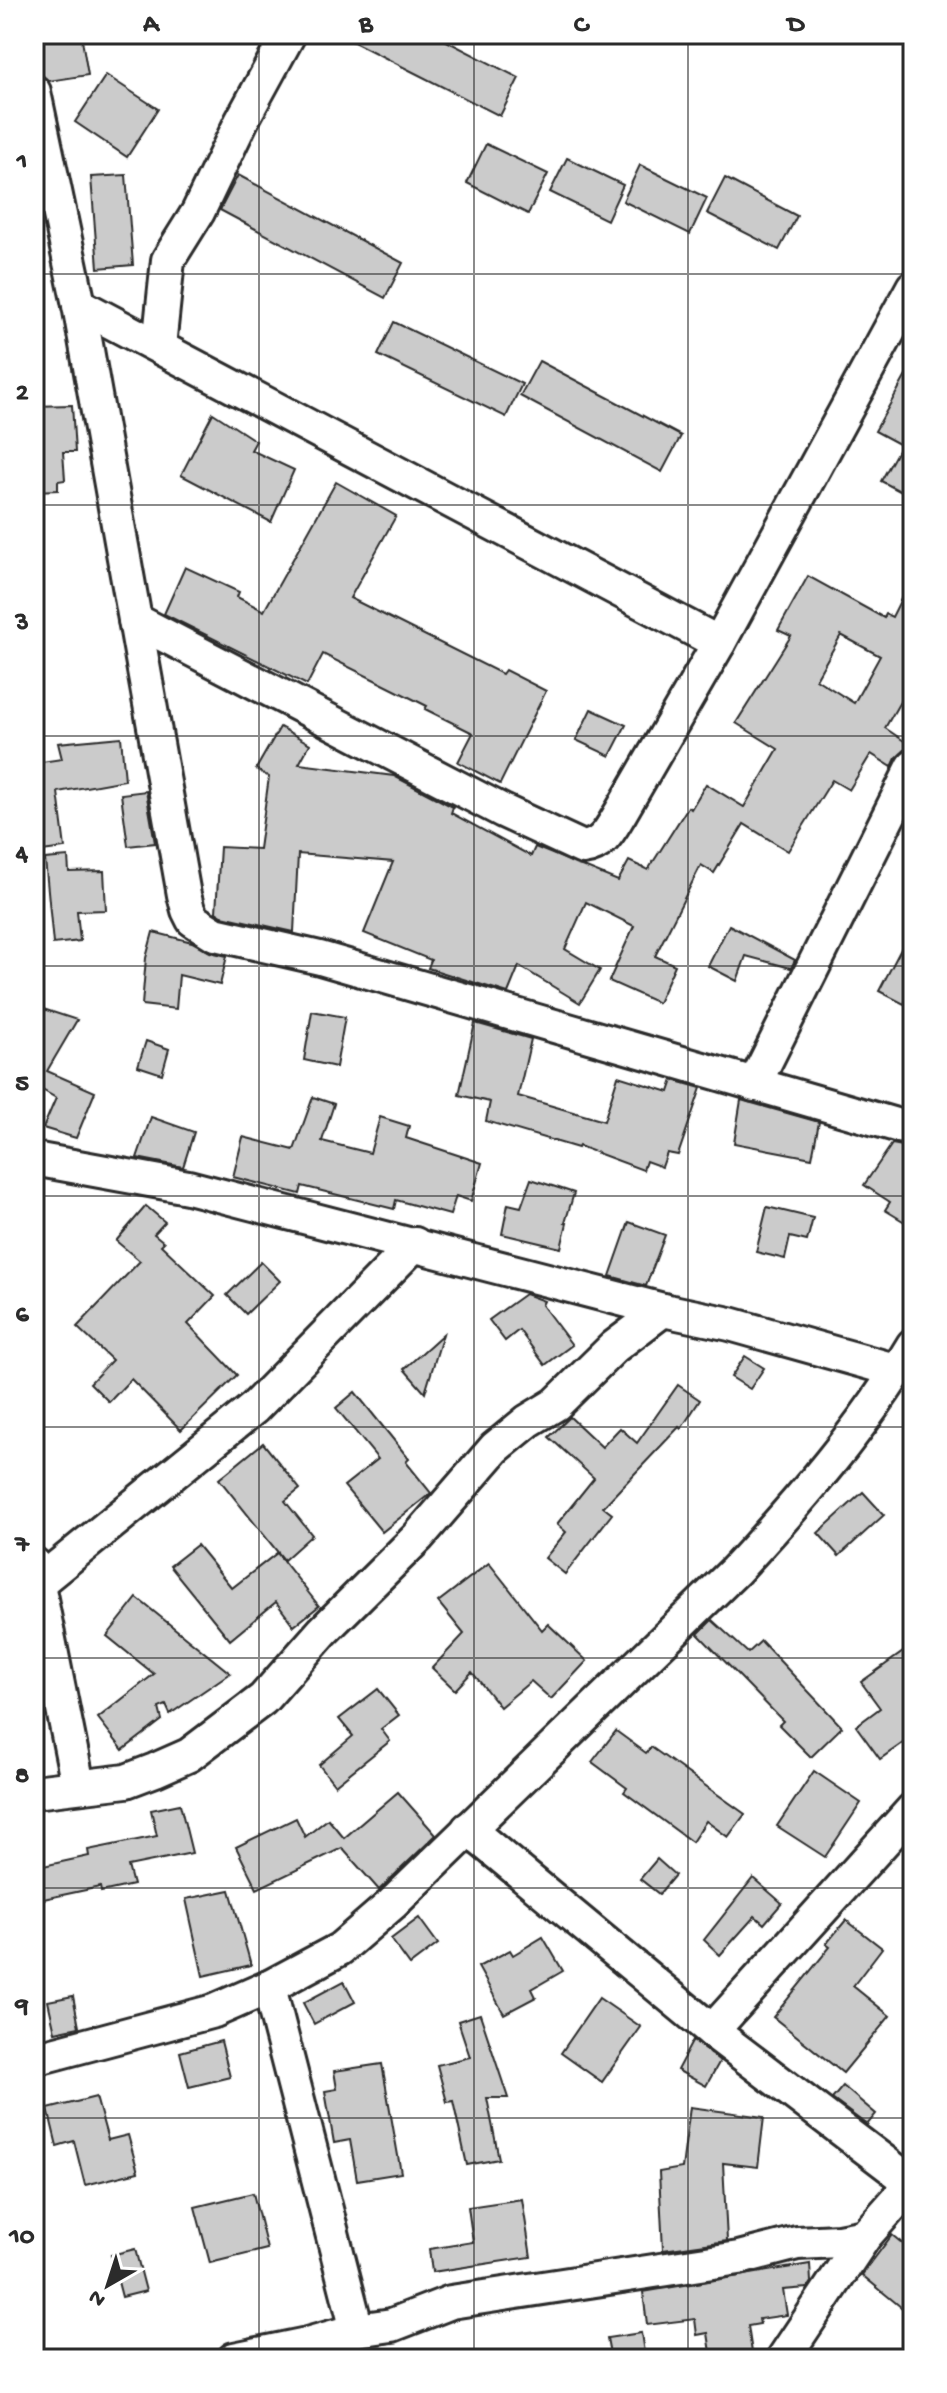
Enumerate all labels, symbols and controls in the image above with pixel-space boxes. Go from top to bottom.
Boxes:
text: A [142,11,160,42]
text: B [358,11,374,42]
text: C [574,11,591,42]
text: D [786,11,806,42]
text: 1 [16,148,27,179]
text: 2 [16,379,29,410]
text: 3 [14,609,29,640]
text: 4 [15,840,29,871]
text: 5 [15,1070,29,1101]
text: 6 [15,1301,29,1332]
text: 7 [13,1531,30,1562]
text: 8 [15,1762,29,1793]
text: 9 [13,1992,29,2023]
text: 10 [8,2223,35,2254]
north arrow [68,2245,148,2325]
text: N [84,2283,112,2312]

